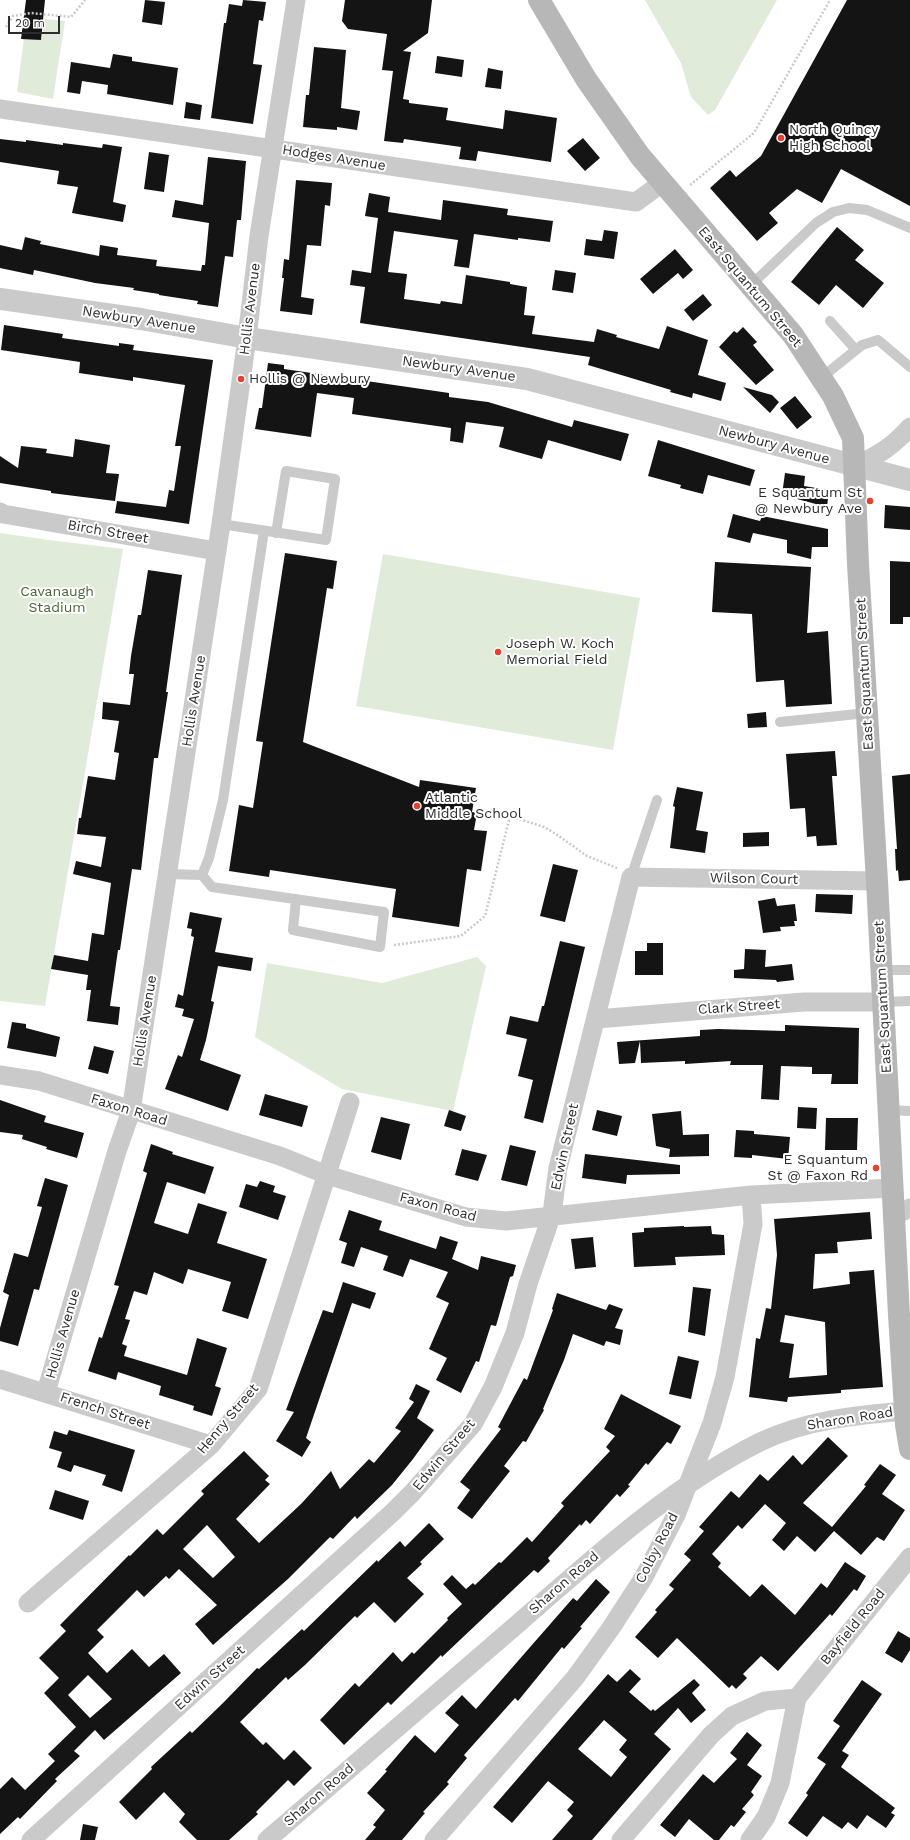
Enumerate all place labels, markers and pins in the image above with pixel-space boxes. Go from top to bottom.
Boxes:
place label: North Quincy High School [789,122,878,154]
marker: North Quincy High School [776,133,786,143]
place label: Hollis @ Newbury [249,371,370,387]
marker: Hollis @ Newbury [236,374,246,384]
place label: E Squantum St @ Newbury Ave [755,485,862,518]
marker: E Squantum St @ Newbury Ave [865,496,875,506]
place label: Joseph W. Koch Memorial Field [506,636,614,668]
marker: Joseph W. Koch Memorial Field [493,647,503,657]
place label: Atlantic Middle School [425,790,522,822]
marker: Atlantic Middle School [412,801,422,811]
place label: E Squantum St @ Faxon Rd [768,1152,868,1184]
marker: E Squantum St @ Faxon Rd [871,1163,881,1173]

